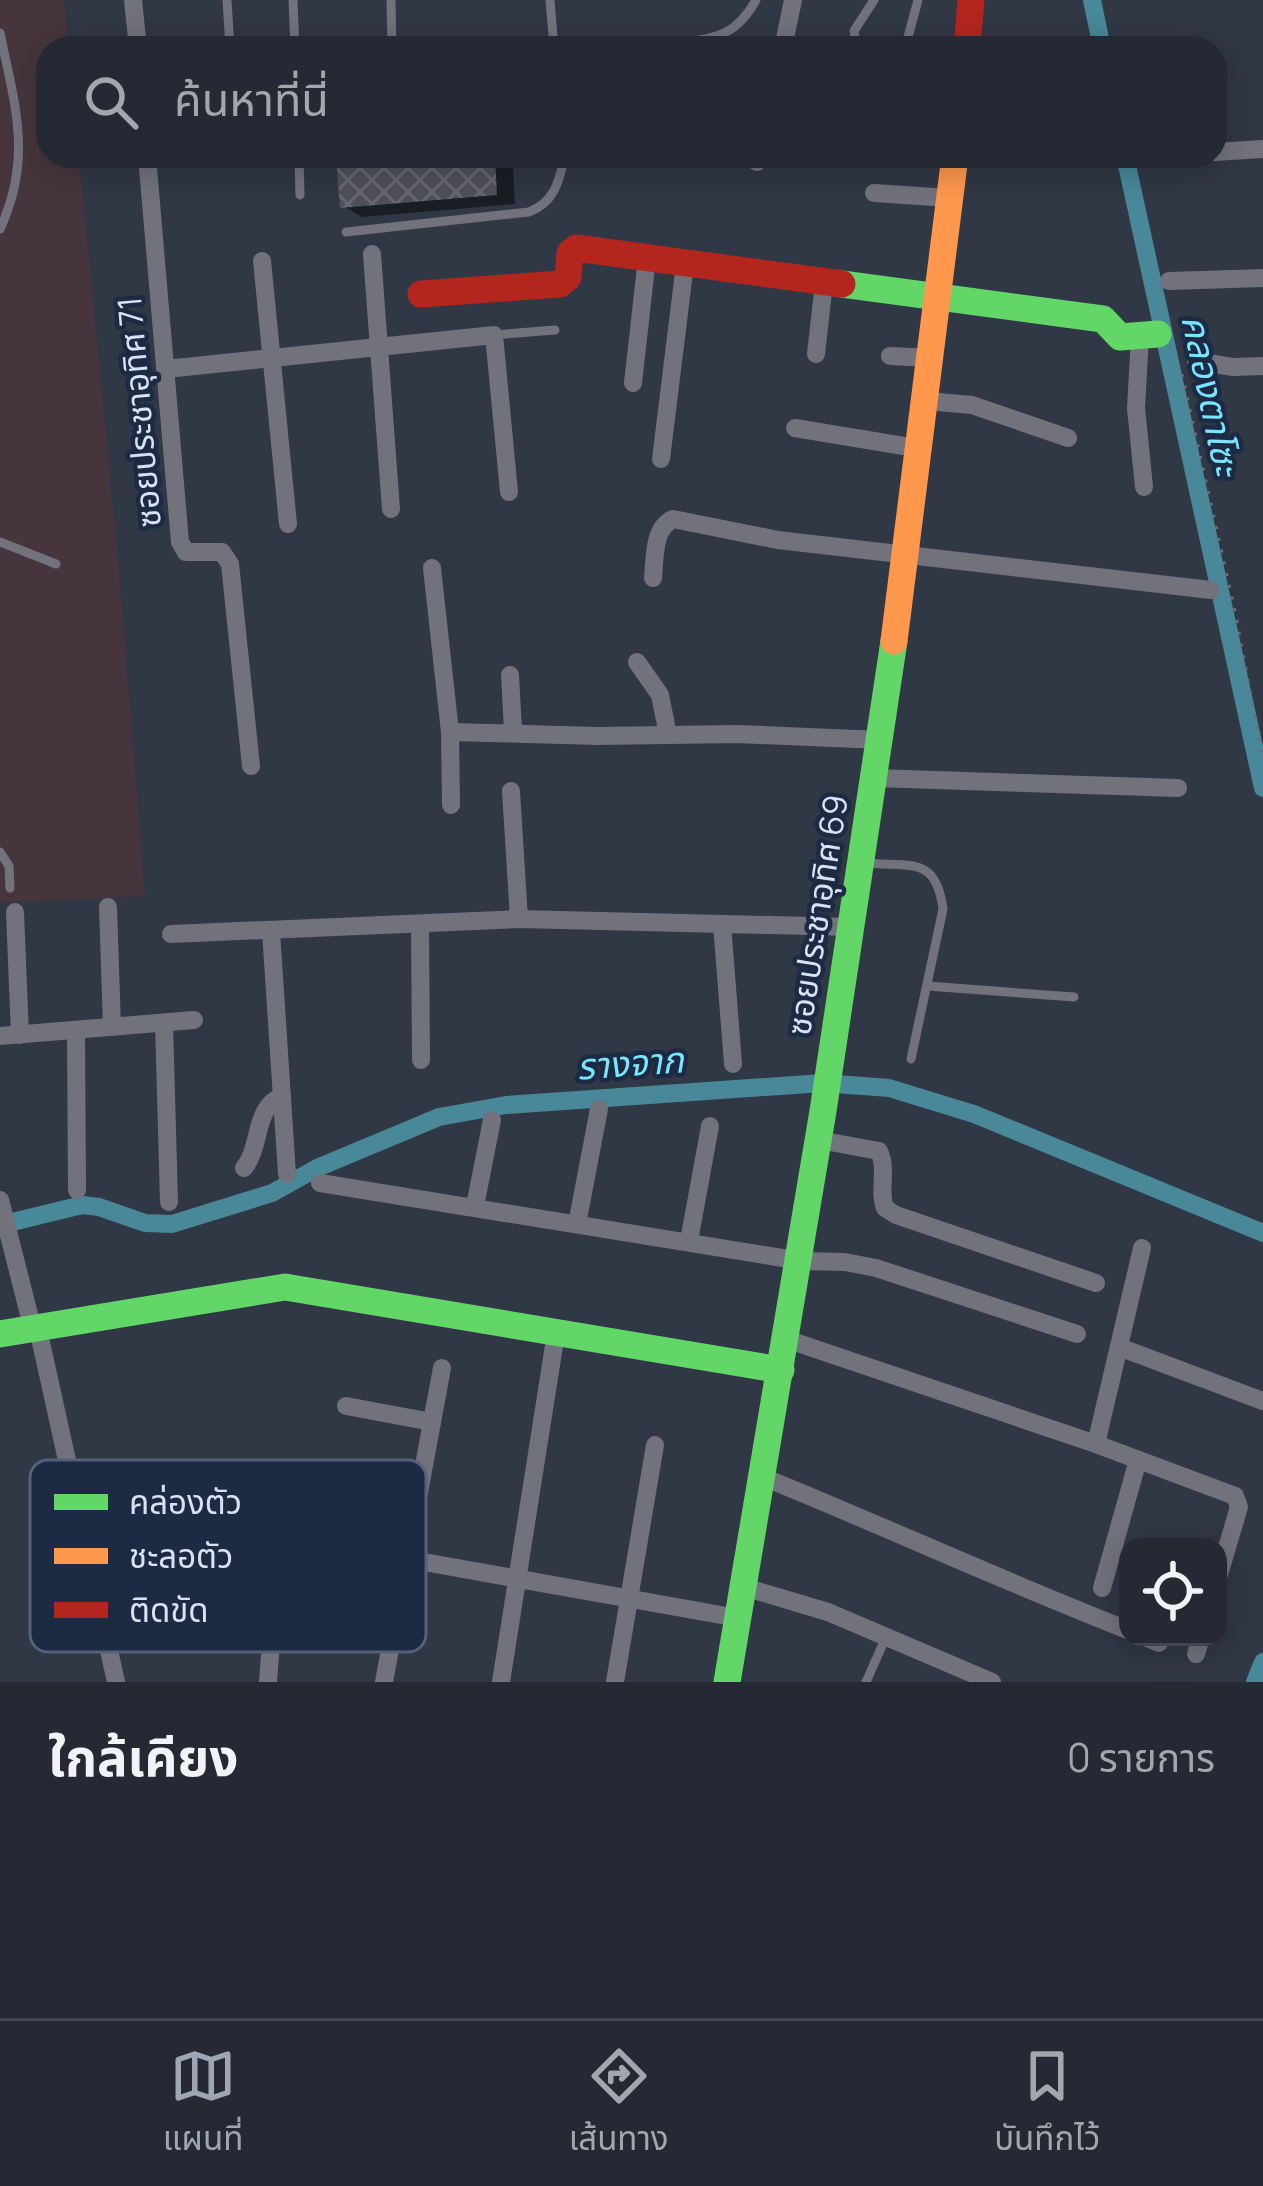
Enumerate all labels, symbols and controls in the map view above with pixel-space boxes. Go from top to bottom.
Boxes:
search box [36,36,1227,168]
text: ค้นหาที่นี่ [174,68,329,130]
icon: search [78,69,144,135]
street label: ซอยประชาอุทิศ 71 [106,295,171,529]
water label: คลองตาโซะ [1171,310,1253,482]
street label: ซอยประชาอุทิศ 69 [775,792,858,1038]
water label: รางจาก [575,1034,686,1091]
legend [30,1460,426,1652]
text: คล่องตัว [129,1479,242,1524]
text: ชะลอตัว [129,1533,233,1578]
map controls [1119,1538,1227,1646]
button: locate [1119,1538,1227,1646]
text: ติดขัด [129,1587,209,1632]
text: ใกล้เคียง [48,1722,238,1791]
text: 0 รายการ [1067,1730,1215,1784]
tab: แผนที่ [163,2043,243,2165]
tab: เส้นทาง [569,2043,669,2165]
tab: บันทึกไว้ [994,2043,1100,2165]

